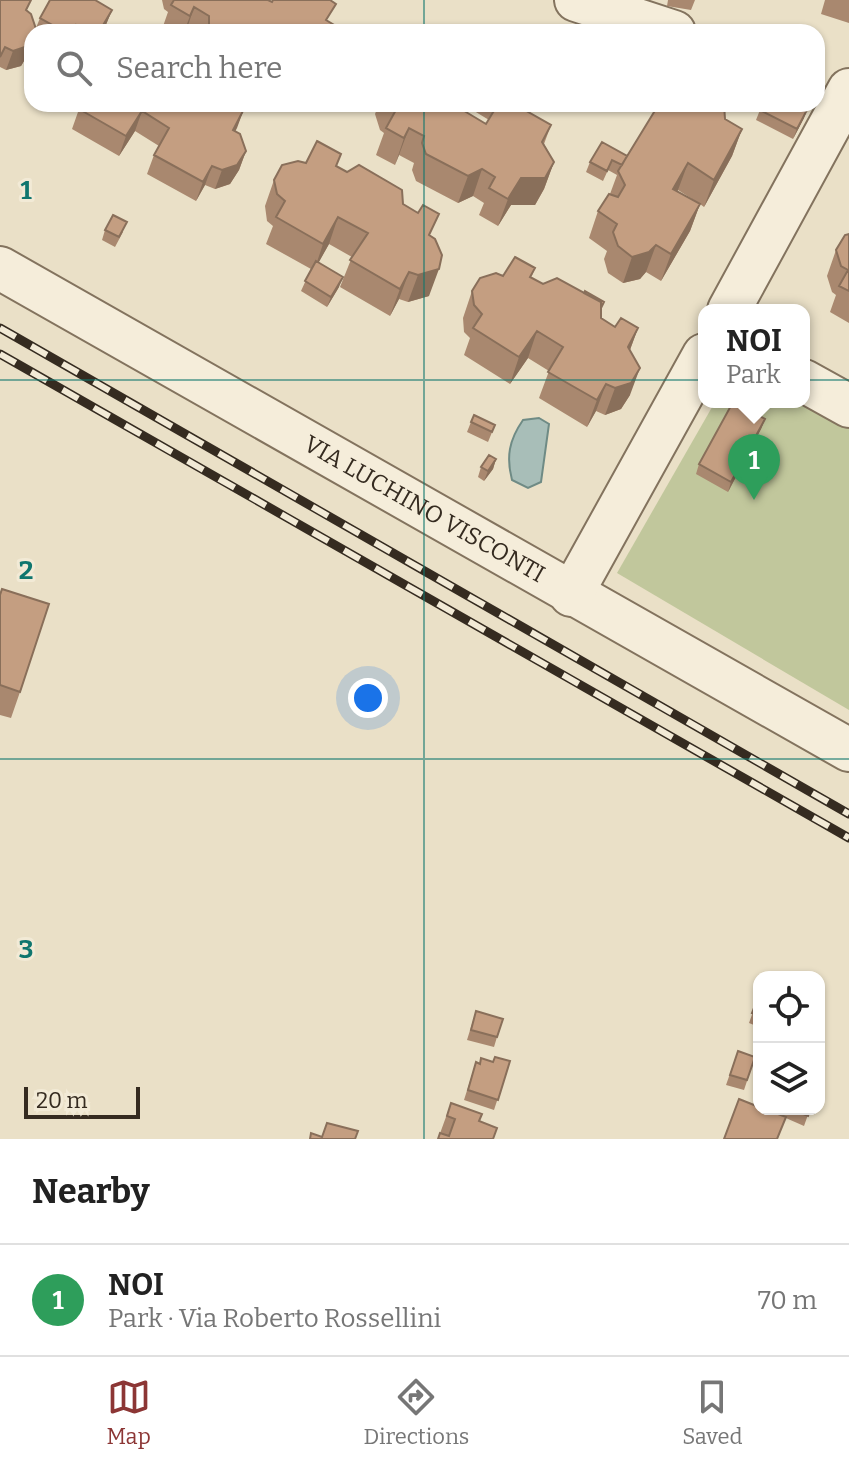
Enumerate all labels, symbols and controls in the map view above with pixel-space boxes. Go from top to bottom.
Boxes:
search box [24,24,825,112]
icon: search [52,46,96,90]
text: Search here [116,50,283,86]
text: 1 [20,175,32,206]
popup [698,304,810,408]
text: NOI [726,323,782,359]
text: Park [726,359,781,390]
street label: VIA LUCHINO VISCONTI [299,430,550,588]
pin: 1 [728,434,780,500]
text: 2 [19,555,33,586]
your location [348,678,388,718]
text: 3 [19,934,33,965]
map controls [753,971,825,1115]
button: locate [753,971,825,1043]
button: layers [753,1043,825,1115]
scale bar [24,1083,140,1119]
text: 20 m [36,1087,87,1114]
text: Nearby [32,1171,150,1212]
text: NOI [108,1267,164,1303]
text: 1 [52,1285,64,1316]
text: 70 m [758,1285,817,1316]
text: Park · Via Roberto Rossellini [108,1303,441,1334]
tab: Map [106,1375,151,1450]
tab: Directions [364,1375,469,1450]
tab: Saved [682,1375,743,1450]

